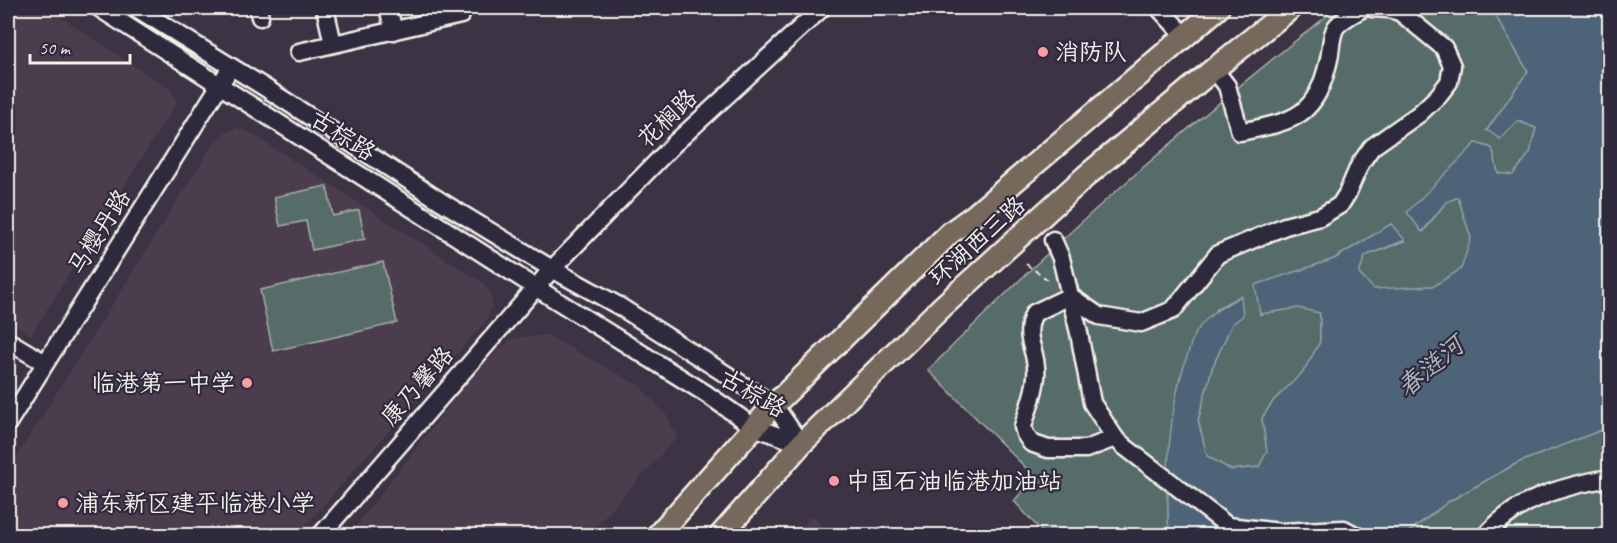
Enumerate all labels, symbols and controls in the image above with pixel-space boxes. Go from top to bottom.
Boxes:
scale bar [30,27,130,65]
text: 50 m [39,37,72,59]
place label: 消防队 [1055,37,1127,67]
marker: 消防队 [1036,45,1050,59]
street label: 花榈路 [631,82,703,154]
street label: 古棕路 [305,103,381,167]
street label: 马樱丹路 [61,183,137,281]
street label: 环湖西三路 [922,190,1032,292]
water label: 春涟河 [1390,326,1474,404]
street label: 康乃馨路 [374,340,460,432]
street label: 古棕路 [714,362,792,424]
place label: 临港第一中学 [91,368,235,398]
marker: 临港第一中学 [240,376,254,390]
place label: 中国石油临港加油站 [846,466,1062,496]
marker: 中国石油临港加油站 [827,474,841,488]
place label: 浦东新区建平临港小学 [75,488,315,518]
marker: 浦东新区建平临港小学 [56,496,70,510]

